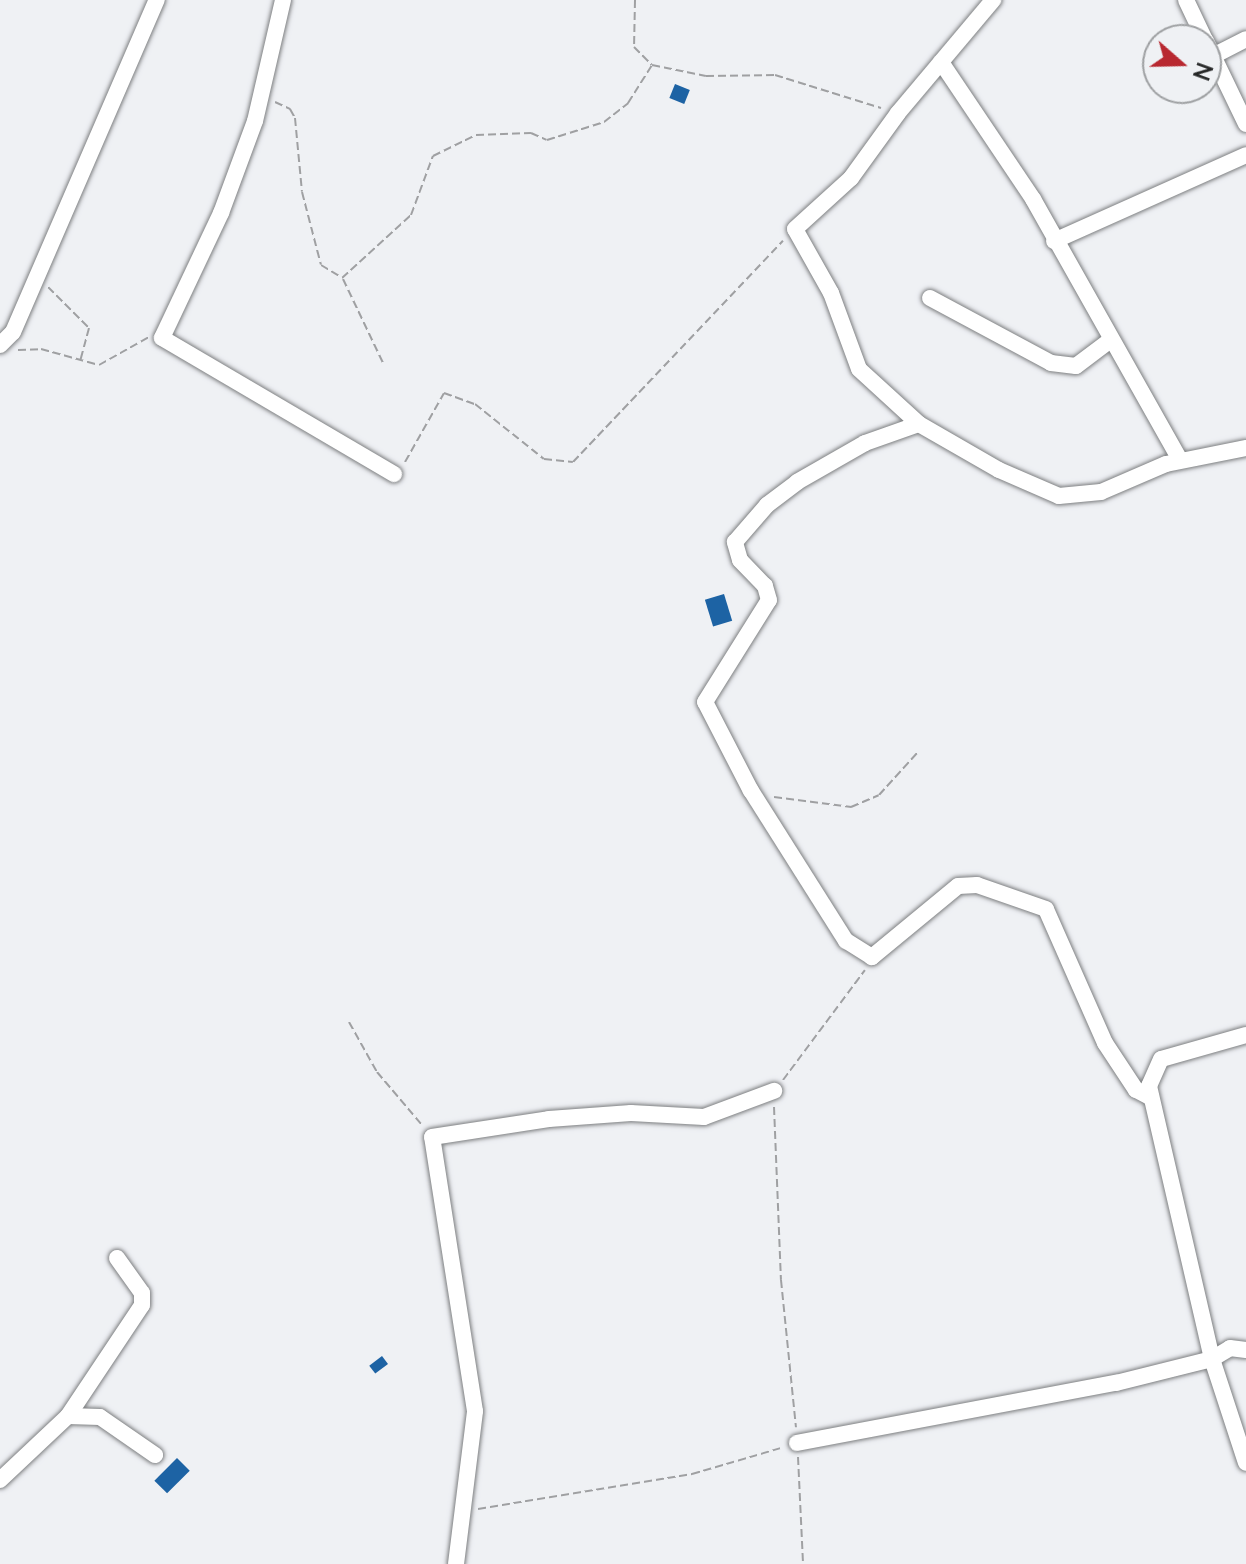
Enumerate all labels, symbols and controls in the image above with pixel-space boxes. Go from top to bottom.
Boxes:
north arrow [1142,24,1222,104]
text: N [1188,59,1219,84]

